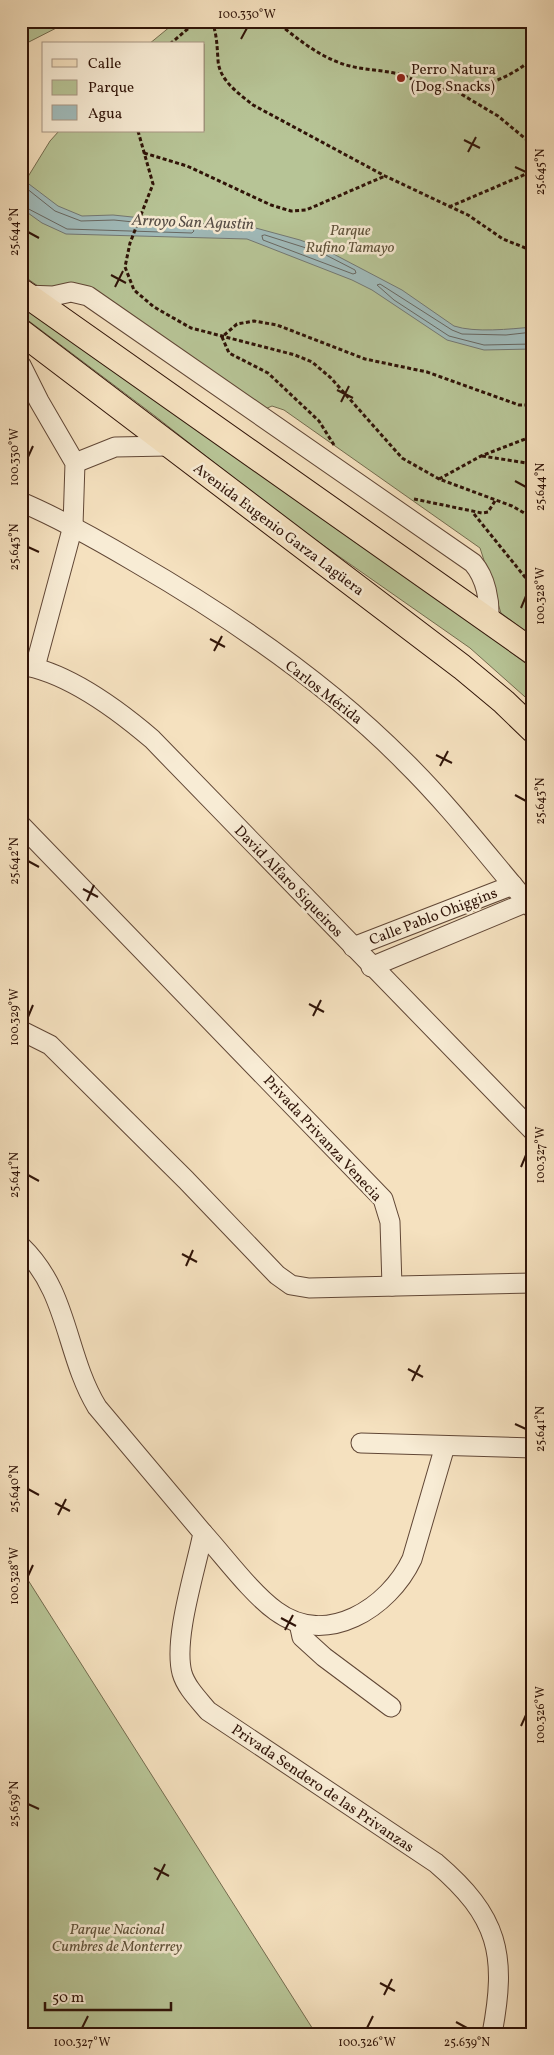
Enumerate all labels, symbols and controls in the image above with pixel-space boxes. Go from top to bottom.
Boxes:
text: 100.330°W [218,7,276,23]
legend [42,42,205,132]
text: Calle [88,54,121,75]
place label: Perro Natura (Dog Snacks) [411,60,496,98]
marker: Perro Natura (Dog Snacks) [395,72,407,84]
text: Parque [88,78,134,99]
text: Agua [88,104,122,125]
text: 25.645°N [533,149,549,195]
text: 25.644°N [7,208,23,256]
water label: Arroyo San Agustin [130,210,254,236]
park label: Parque Rufino Tamayo [306,221,395,259]
text: 100.330°W [7,428,23,486]
street label: Avenida Eugenio Garza Lagüera [188,459,368,602]
text: 25.644°N [533,463,549,511]
text: 25.643°N [7,523,23,571]
text: 100.328°W [533,567,549,625]
street label: Carlos Mérida [280,656,366,730]
text: 25.643°N [533,777,549,825]
street label: David Alfaro Siqueiros [229,821,347,943]
text: 25.642°N [7,837,23,885]
street label: Calle Pablo Ohiggins [366,883,501,952]
text: 100.329°W [7,988,23,1046]
street label: Privada Privanza Venecia [258,1071,386,1207]
text: 100.327°W [533,1127,549,1183]
text: 25.641°N [7,1152,23,1198]
text: 25.641°N [533,1406,549,1452]
text: 25.640°N [7,1465,23,1513]
text: 100.328°W [7,1547,23,1605]
text: 100.326°W [533,1686,549,1744]
street label: Privada Sendero de las Privanzas [227,1720,418,1858]
text: 25.639°N [7,1781,23,1827]
park label: Parque Nacional Cumbres de Monterrey [52,1920,182,1958]
scale bar [45,1980,171,2012]
text: 50 m [52,1988,84,2009]
text: 100.327°W [54,2035,110,2051]
text: 100.326°W [338,2035,396,2051]
text: 25.639°N [444,2035,490,2051]

